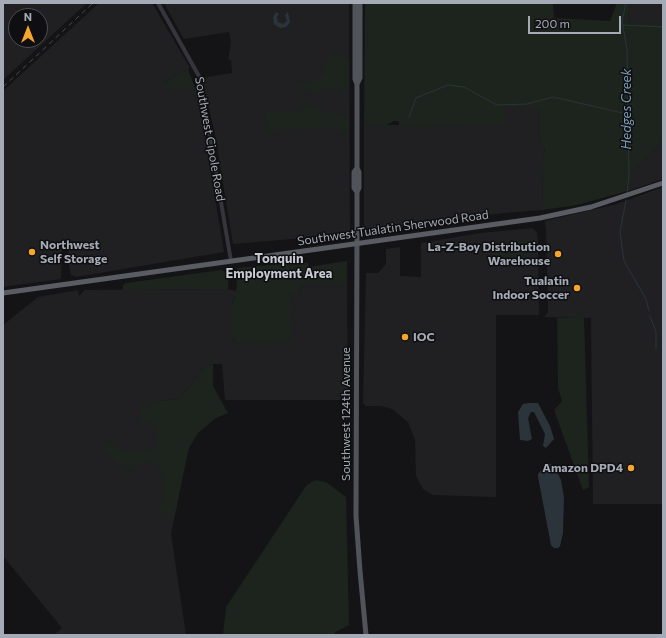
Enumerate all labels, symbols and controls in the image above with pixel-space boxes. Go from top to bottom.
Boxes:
north arrow [8,8,48,48]
scale bar [530,8,623,34]
text: N [24,10,32,23]
text: 200 m [535,16,570,30]
water label: Hedges Creek [619,69,635,149]
street label: Southwest Cipole Road [192,76,228,202]
street label: Southwest Tualatin Sherwood Road [296,207,490,249]
place label: Northwest Self Storage [40,238,107,266]
place label: La-Z-Boy Distribution Warehouse [428,240,550,268]
marker: Northwest Self Storage [27,247,37,257]
marker: La-Z-Boy Distribution Warehouse [553,249,563,259]
district label: Tonquin Employment Area [226,251,332,282]
place label: Tualatin Indoor Soccer [492,274,569,302]
marker: Tualatin Indoor Soccer [572,283,582,293]
place label: IOC [413,330,435,344]
marker: IOC [400,332,410,342]
street label: Southwest 124th Avenue [339,347,353,481]
place label: Amazon DPD4 [542,461,623,475]
marker: Amazon DPD4 [626,463,636,473]

